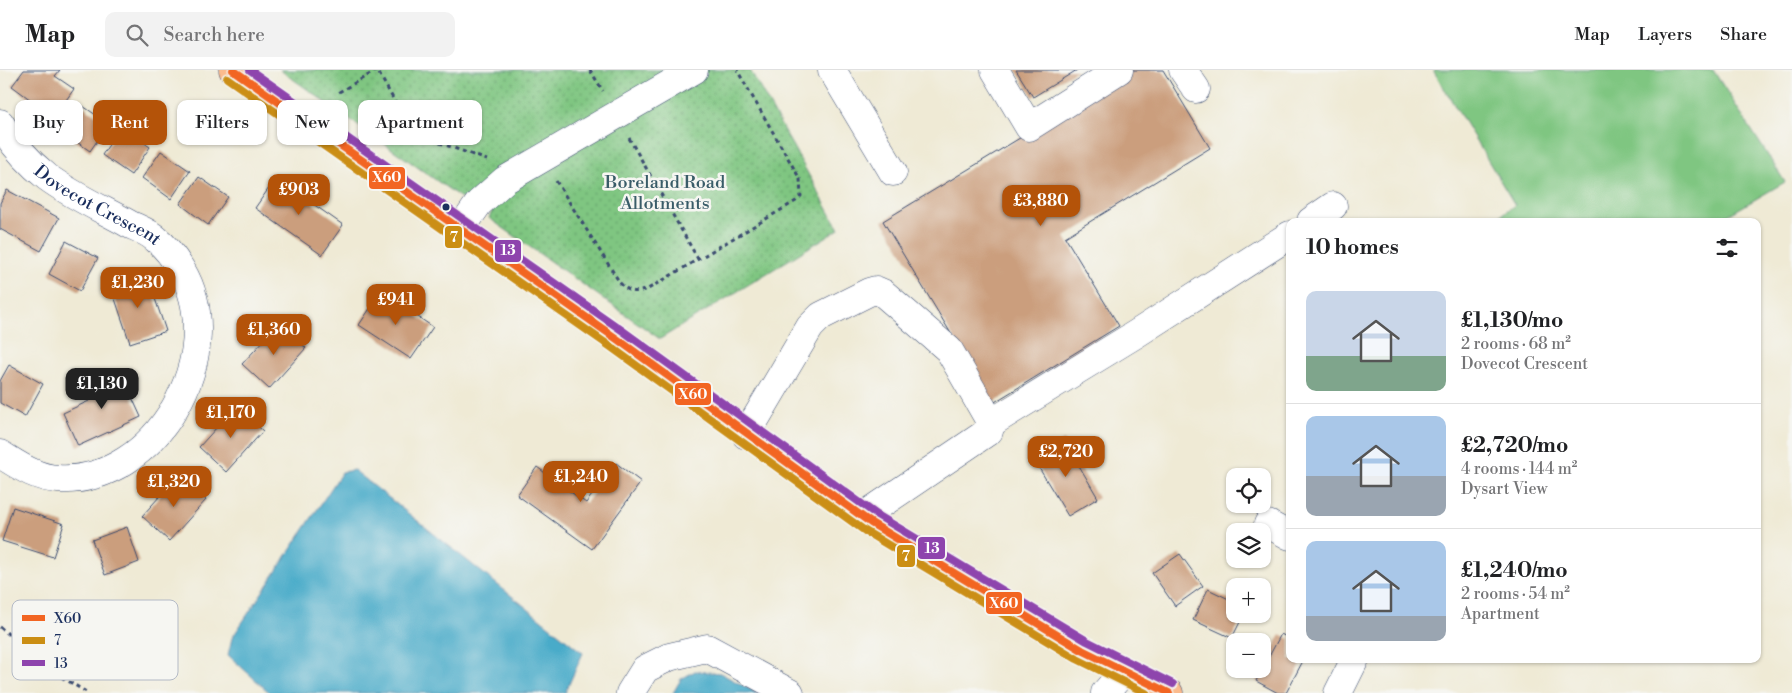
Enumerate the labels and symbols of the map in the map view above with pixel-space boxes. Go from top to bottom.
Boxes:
street label: Dovecot Crescent [29,159,167,251]
line badge: X60 [368,166,406,190]
text: X60 [371,169,402,187]
park label: Boreland Road Allotments [604,171,726,215]
pin: £903 [269,174,329,216]
pin: £3,880 [1000,184,1082,227]
unlabelled marker [441,202,451,212]
line badge: 7 [444,225,463,249]
text: 7 [450,229,459,247]
line badge: 13 [494,239,522,263]
text: 13 [500,242,516,260]
pin: £1,230 [97,266,179,309]
pin: £941 [366,284,426,326]
pin: £1,360 [233,314,315,356]
pin: £1,130 [61,368,143,410]
line badge: X60 [674,382,712,406]
text: X60 [677,386,708,404]
pin: £1,170 [190,396,272,439]
pin: £2,720 [1025,436,1107,478]
pin: £1,240 [540,460,622,503]
pin: £1,320 [133,466,215,508]
line badge: 13 [917,536,946,560]
text: 13 [924,540,940,558]
line badge: 7 [896,544,916,568]
text: 7 [902,548,911,566]
line badge: X60 [985,591,1023,615]
text: X60 [988,595,1019,613]
legend [12,600,178,680]
text: X60 [53,610,81,628]
text: 7 [54,632,61,650]
text: 13 [54,655,68,673]

